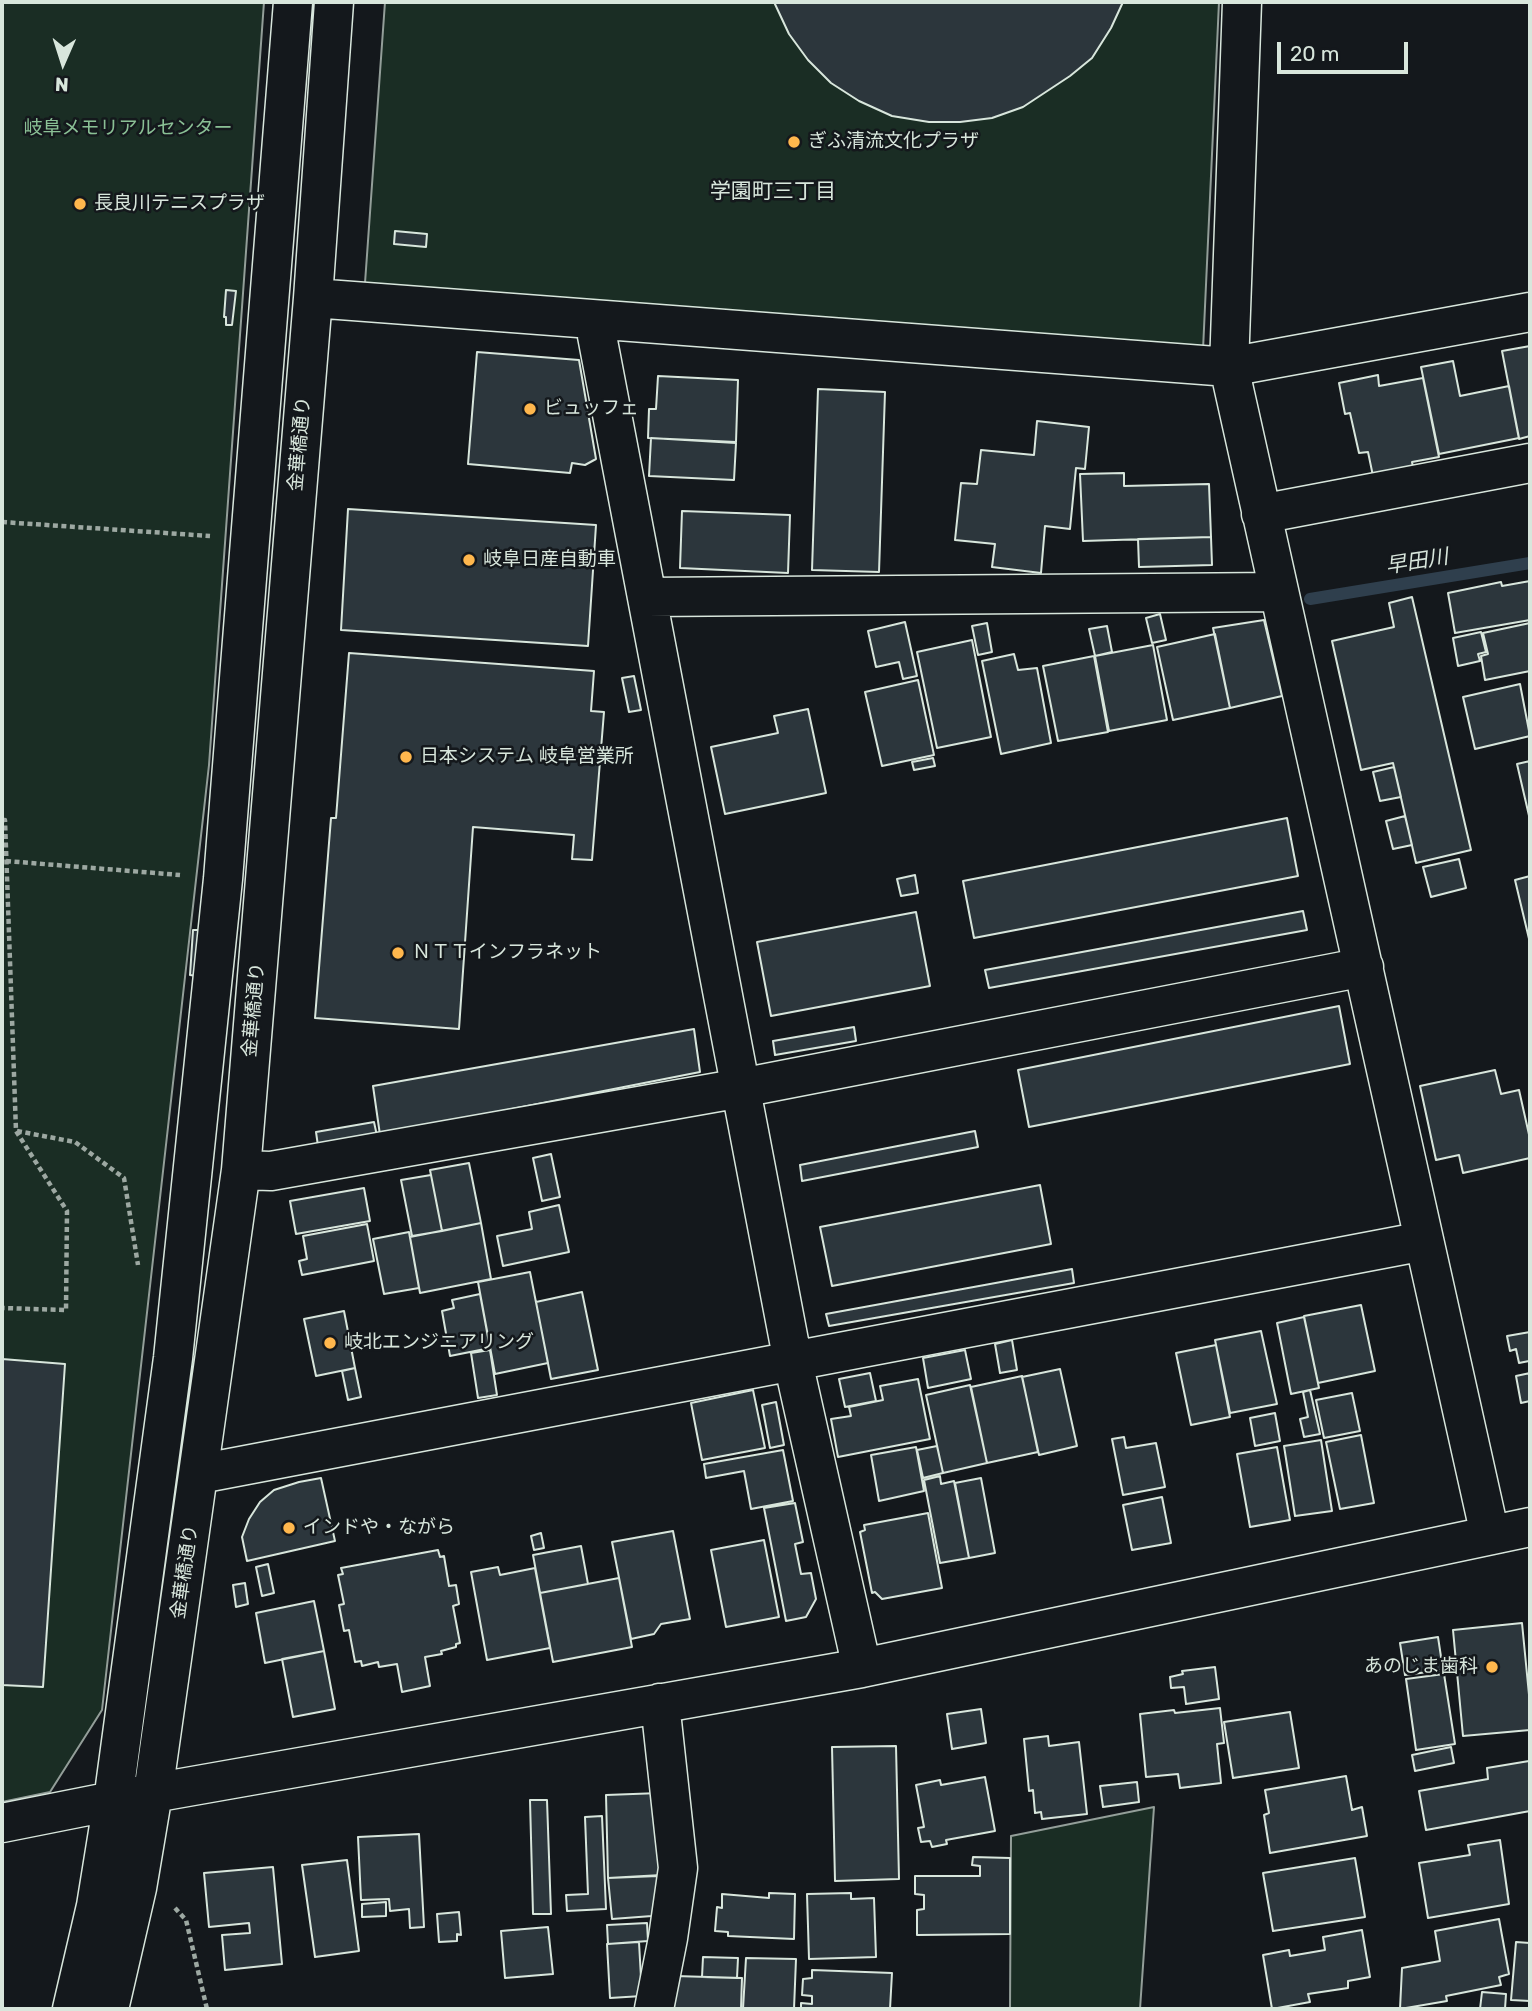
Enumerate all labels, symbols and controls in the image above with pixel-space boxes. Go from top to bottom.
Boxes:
north arrow [28,28,98,98]
scale bar [1280,28,1411,72]
text: 20 m [1290,41,1339,66]
text: N [54,73,69,96]
park label: 岐阜メモリアルセンター [24,118,232,140]
place label: ぎふ清流文化プラザ [808,131,979,153]
marker: ぎふ清流文化プラザ [786,134,802,150]
district label: 学園町三丁目 [710,179,836,205]
place label: 長良川テニスプラザ [94,193,265,215]
marker: 長良川テニスプラザ [72,196,88,212]
street label: 金華橋通り [285,396,315,492]
place label: ビュッフェ [544,398,639,420]
marker: ビュッフェ [522,401,538,417]
water label: 早田川 [1384,545,1450,579]
place label: 岐阜日産自動車 [483,549,616,571]
marker: 岐阜日産自動車 [461,552,477,568]
place label: 日本システム 岐阜営業所 [420,746,634,768]
marker: 日本システム 岐阜営業所 [398,749,414,765]
place label: ＮＴＴインフラネット [412,942,602,964]
marker: ＮＴＴインフラネット [390,945,406,961]
street label: 金華橋通り [239,962,269,1058]
place label: 岐北エンジニアリング [344,1332,534,1354]
marker: 岐北エンジニアリング [322,1335,338,1351]
place label: インドや・ながら [303,1517,455,1539]
marker: インドや・ながら [281,1520,297,1536]
street label: 金華橋通り [167,1523,203,1621]
place label: あのじま歯科 [1364,1656,1478,1678]
marker: あのじま歯科 [1484,1659,1500,1675]

